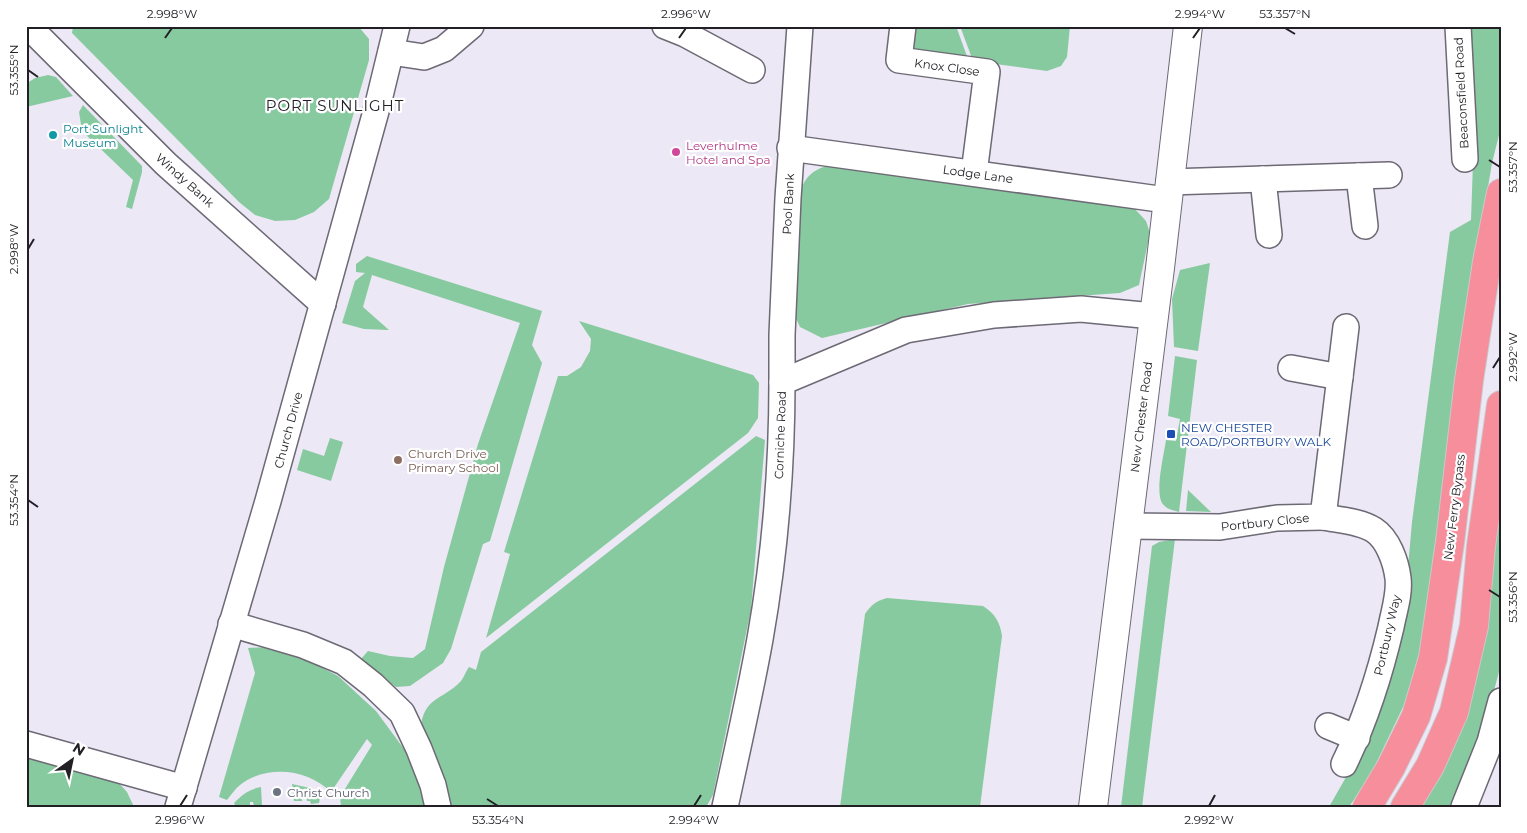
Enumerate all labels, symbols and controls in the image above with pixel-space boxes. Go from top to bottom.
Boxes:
text: 2.998°W [147,6,197,21]
text: 2.996°W [661,6,711,21]
text: 2.994°W [1175,6,1225,21]
text: 53.357°N [1259,6,1311,21]
street label: Beaconsfield Road [1451,37,1471,149]
text: 53.355°N [6,45,21,95]
street label: Knox Close [913,55,981,79]
district label: PORT SUNLIGHT [266,96,404,115]
place label: Port Sunlight Museum [63,121,143,150]
marker: Port Sunlight Museum [47,129,59,141]
place label: Leverhulme Hotel and Spa [686,138,771,167]
text: 53.357°N [1505,141,1520,193]
marker: Leverhulme Hotel and Spa [670,146,682,158]
street label: Windy Bank [153,150,218,211]
street label: Lodge Lane [942,162,1014,186]
street label: Pool Bank [779,172,797,235]
text: 2.998°W [6,224,21,274]
text: 2.992°W [1505,332,1520,382]
street label: New Chester Road [1127,361,1155,473]
street label: Church Drive [271,390,305,470]
street label: Corniche Road [771,391,789,479]
place label: NEW CHESTER ROAD/PORTBURY WALK [1181,420,1331,449]
marker: NEW CHESTER ROAD/PORTBURY WALK [1165,428,1177,440]
place label: Church Drive Primary School [408,446,499,475]
street label: New Ferry Bypass [1440,453,1468,561]
marker: Church Drive Primary School [392,454,404,466]
text: 53.354°N [6,474,21,526]
street label: Portbury Close [1220,510,1310,534]
text: 53.356°N [1505,571,1520,623]
street label: Portbury Way [1370,593,1404,677]
north arrow [48,736,98,786]
text: N [69,738,89,760]
place label: Christ Church [287,785,370,800]
marker: Christ Church [271,786,283,798]
text: 2.996°W [155,812,205,827]
text: 53.354°N [472,812,524,827]
text: 2.994°W [669,812,719,827]
text: 2.992°W [1184,812,1234,827]

